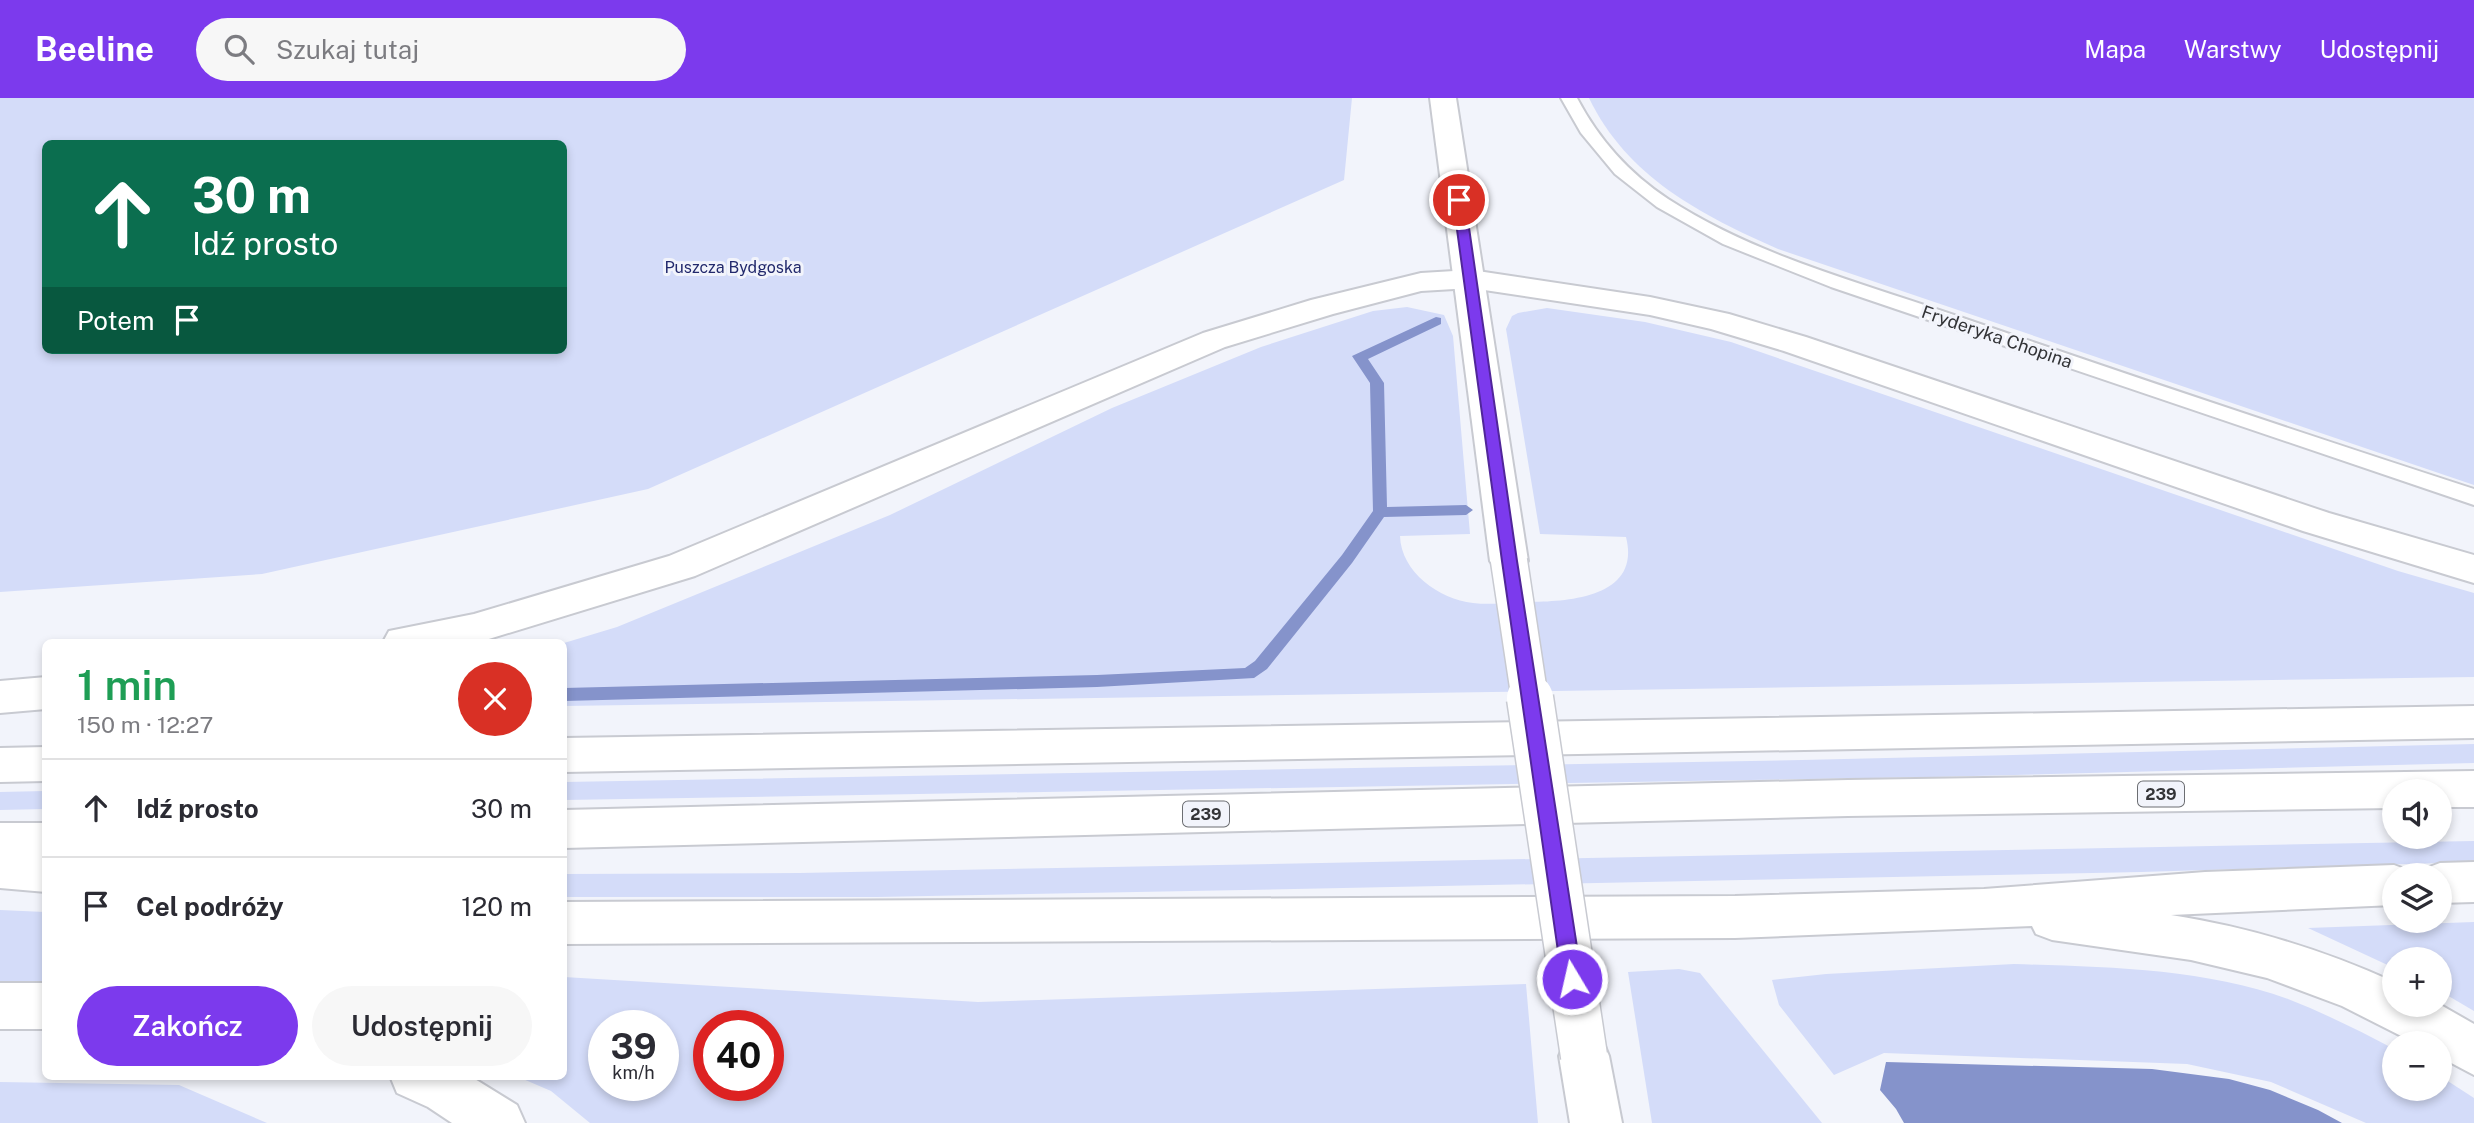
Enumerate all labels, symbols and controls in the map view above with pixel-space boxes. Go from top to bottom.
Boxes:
search box [196,18,686,81]
text: Beeline [35,30,154,68]
icon: search [220,30,258,68]
text: Szukaj tutaj [276,34,419,65]
text: Mapa [2084,35,2146,63]
text: Warstwy [2184,35,2282,63]
text: Udostępnij [2320,35,2439,63]
text: 30 m [192,166,311,224]
icon: ahead [77,168,168,259]
pin [1429,170,1489,230]
icon: arrive [1440,181,1478,219]
text: Idź prosto [192,225,338,262]
park label: Puszcza Bydgoska [664,258,802,277]
icon: arrive [168,301,206,339]
street label: Fryderyka Chopina [1919,301,2075,372]
text: Potem [77,305,154,336]
text: 1 min [77,660,177,709]
button: close [458,662,532,736]
text: 150 m · 12:27 [77,711,213,738]
map controls [2382,779,2452,1101]
button: sound [2382,779,2452,849]
road number: 239 [2138,782,2184,806]
icon: ahead [77,789,115,827]
text: Idź prosto [136,793,259,824]
text: 30 m [471,793,532,824]
road number: 239 [1183,802,1229,827]
button: layers [2382,863,2452,933]
icon: arrive [77,887,115,925]
text: Cel podróży [136,891,284,922]
text: 120 m [461,891,532,922]
position arrow [1535,942,1609,1016]
button: + [2382,947,2452,1017]
button: Zakończ [77,986,298,1066]
button: Udostępnij [312,986,532,1066]
speed limit sign: 40 [693,1010,784,1101]
text: 39 [610,1026,657,1067]
button: − [2382,1031,2452,1101]
text: km/h [612,1062,655,1083]

